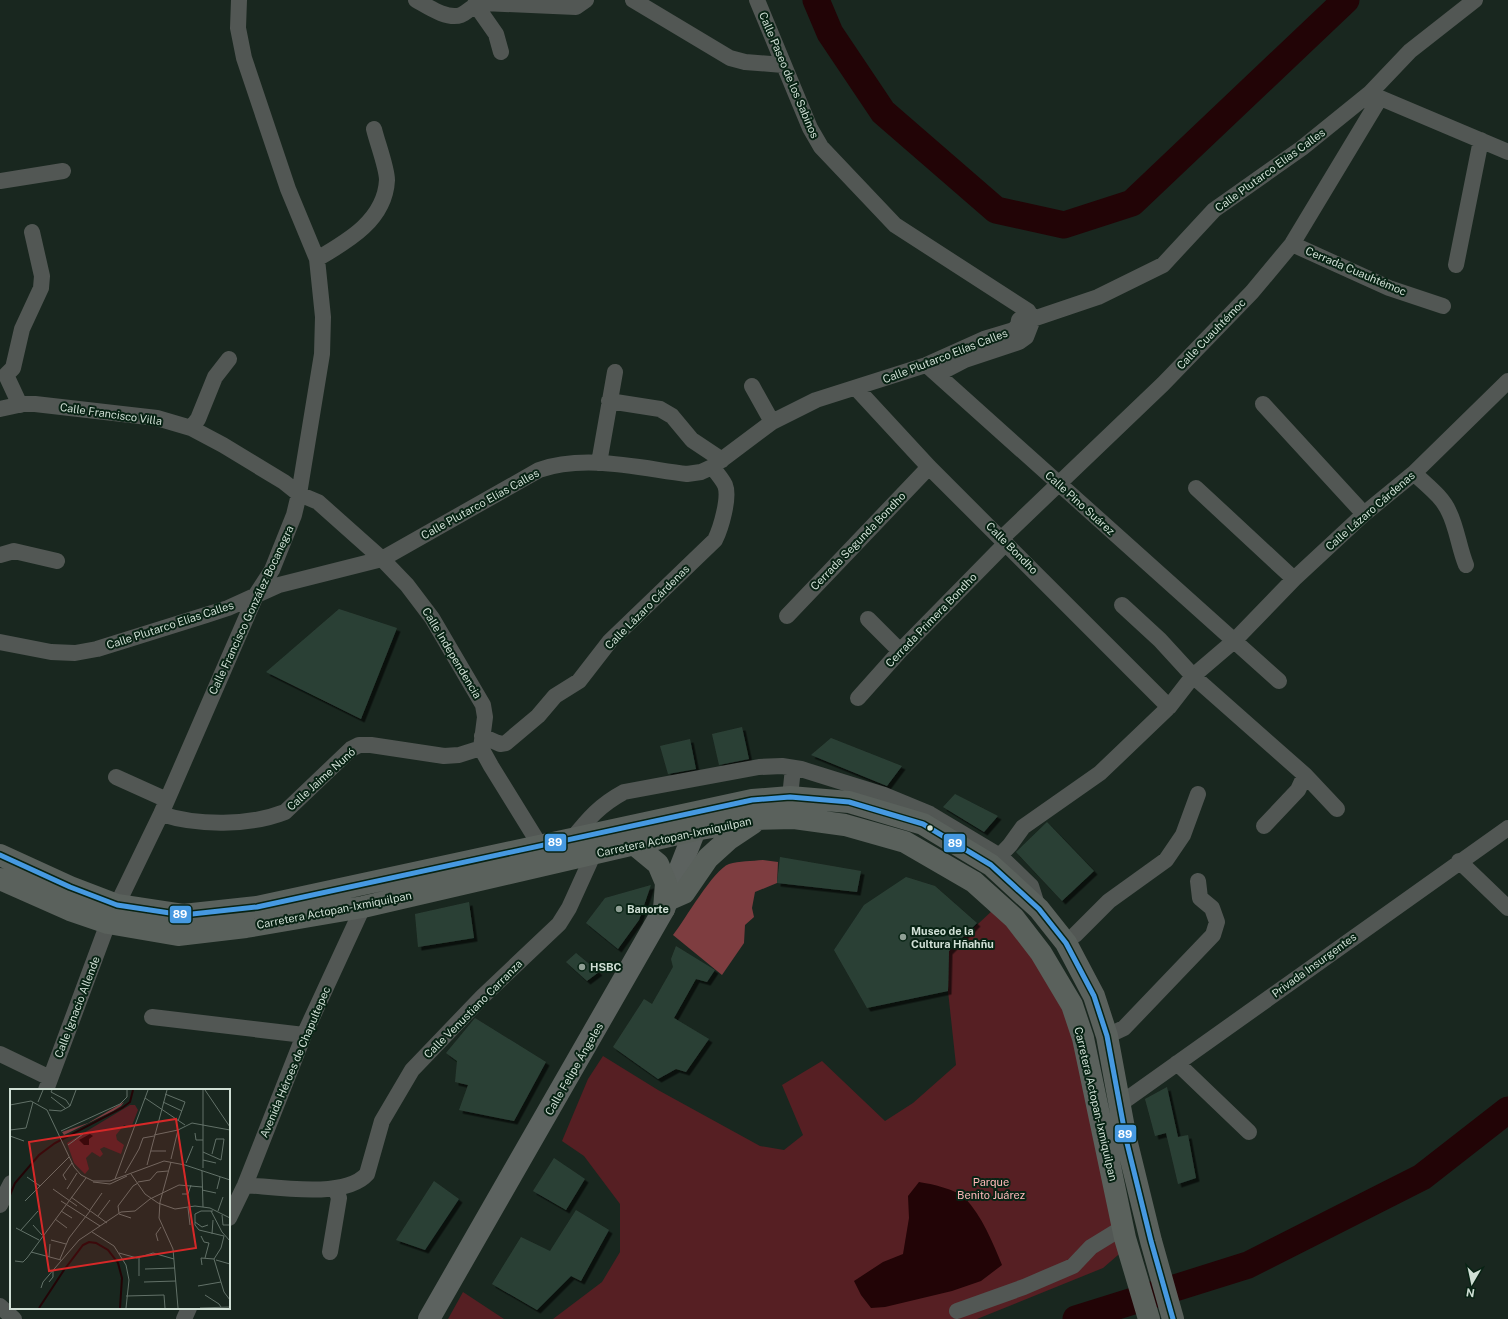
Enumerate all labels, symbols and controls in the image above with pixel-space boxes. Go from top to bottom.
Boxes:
street label: Calle Paseo de los Sabinos [757,10,821,140]
street label: Calle Plutarco Elías Calles [1213,126,1328,214]
street label: Cerrada Cuauhtémoc [1304,244,1408,298]
street label: Calle Cuauhtémoc [1174,296,1248,372]
street label: Calle Plutarco Elías Calles [881,326,1010,385]
street label: Calle Francisco Villa [59,401,163,427]
street label: Calle Plutarco Elías Calles [419,466,541,541]
street label: Calle Pino Suárez [1043,469,1117,537]
street label: Calle Lázaro Cárdenas [1323,469,1417,553]
street label: Cerrada Segunda Bondho [808,490,908,592]
street label: Calle Bondho [984,520,1040,576]
street label: Calle Francisco González Bocanegra [206,524,296,696]
street label: Calle Lázaro Cárdenas [603,562,692,651]
street label: Cerrada Primera Bondho [883,571,979,669]
street label: Calle Plutarco Elías Calles [105,599,235,651]
street label: Calle Independencia [420,605,484,701]
street label: Calle Jaime Nunó [284,745,358,813]
street label: Carretera Actopan-Ixmiquilpan [596,815,752,859]
unlabelled marker [925,823,935,833]
line badge: 89 [544,833,567,852]
line badge: 89 [943,833,966,853]
text: 89 [548,836,562,848]
text: 89 [948,837,962,849]
street label: Carretera Actopan-Ixmiquilpan [255,889,413,931]
place label: Banorte [627,903,669,915]
marker: Banorte [614,904,624,914]
line badge: 89 [169,905,192,924]
text: 89 [173,908,187,920]
place label: Museo de la Cultura Hñahñu [911,925,994,950]
street label: Privada Insurgentes [1269,930,1359,1000]
marker: Museo de la Cultura Hñahñu [898,932,908,942]
street label: Calle Ignacio Allende [52,955,102,1059]
street label: Calle Venustiano Carranza [421,957,525,1061]
place label: HSBC [590,961,622,973]
marker: HSBC [577,962,587,972]
street label: Avenida Héroes de Chapultepec [258,985,332,1139]
street label: Calle Felipe Ángeles [542,1020,606,1117]
street label: Carretera Actopan-Ixmiquilpan [1072,1026,1120,1182]
inset map [10,1089,230,1309]
line badge: 89 [1114,1124,1137,1143]
text: 89 [1118,1128,1132,1140]
park label: Parque Benito Juárez [957,1176,1025,1201]
north arrow [1452,1263,1492,1303]
text: N [1465,1286,1476,1299]

